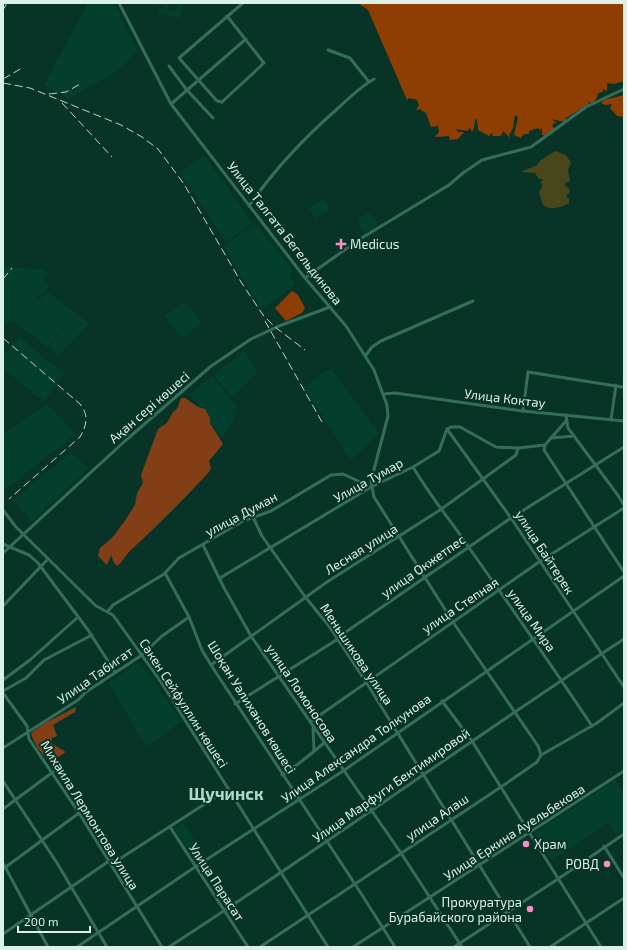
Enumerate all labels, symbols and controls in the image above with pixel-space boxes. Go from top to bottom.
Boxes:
street label: Улица Талгата Бегельдинова [224,158,346,308]
place label: Medicus [350,236,399,252]
marker: Medicus [335,238,347,250]
street label: Ақан сері көшесі [105,368,193,446]
street label: Улица Коктау [463,385,547,411]
street label: Улица Тумар [330,454,406,506]
street label: улица Думан [202,488,280,540]
street label: улица Байтерек [512,507,578,597]
street label: Лесная улица [322,520,400,578]
street label: улица Окжетпес [378,531,468,601]
street label: улица Степная [419,573,501,637]
street label: улица Мира [505,586,559,654]
street label: Меньшикова улица [317,600,397,708]
street label: Сәкен Сейфуллин көшесі [136,635,232,771]
street label: Шоқан Уәлиханов көшесі [204,638,300,776]
street label: улица Ломоносова [263,641,341,745]
street label: Улица Табигат [54,643,136,707]
street label: Улица Александра Толкунова [278,690,434,806]
street label: Улица Марфуги Бектимировой [309,724,473,846]
street label: Михаила Лермонтова улица [37,737,143,893]
street label: Улица Еркина Ауельбекова [440,780,588,884]
district label: Щучинск [188,783,264,803]
street label: улица Алаш [403,790,471,844]
place label: Храм [534,836,566,852]
marker: Храм [521,839,531,849]
street label: Улица Парасат [186,840,248,924]
place label: РОВД [566,856,599,872]
marker: РОВД [602,859,612,869]
place label: Прокуратура Бурабайского района [389,894,522,925]
marker: Прокуратура Бурабайского района [525,904,535,914]
scale bar [18,908,90,934]
text: 200 m [24,914,58,928]

